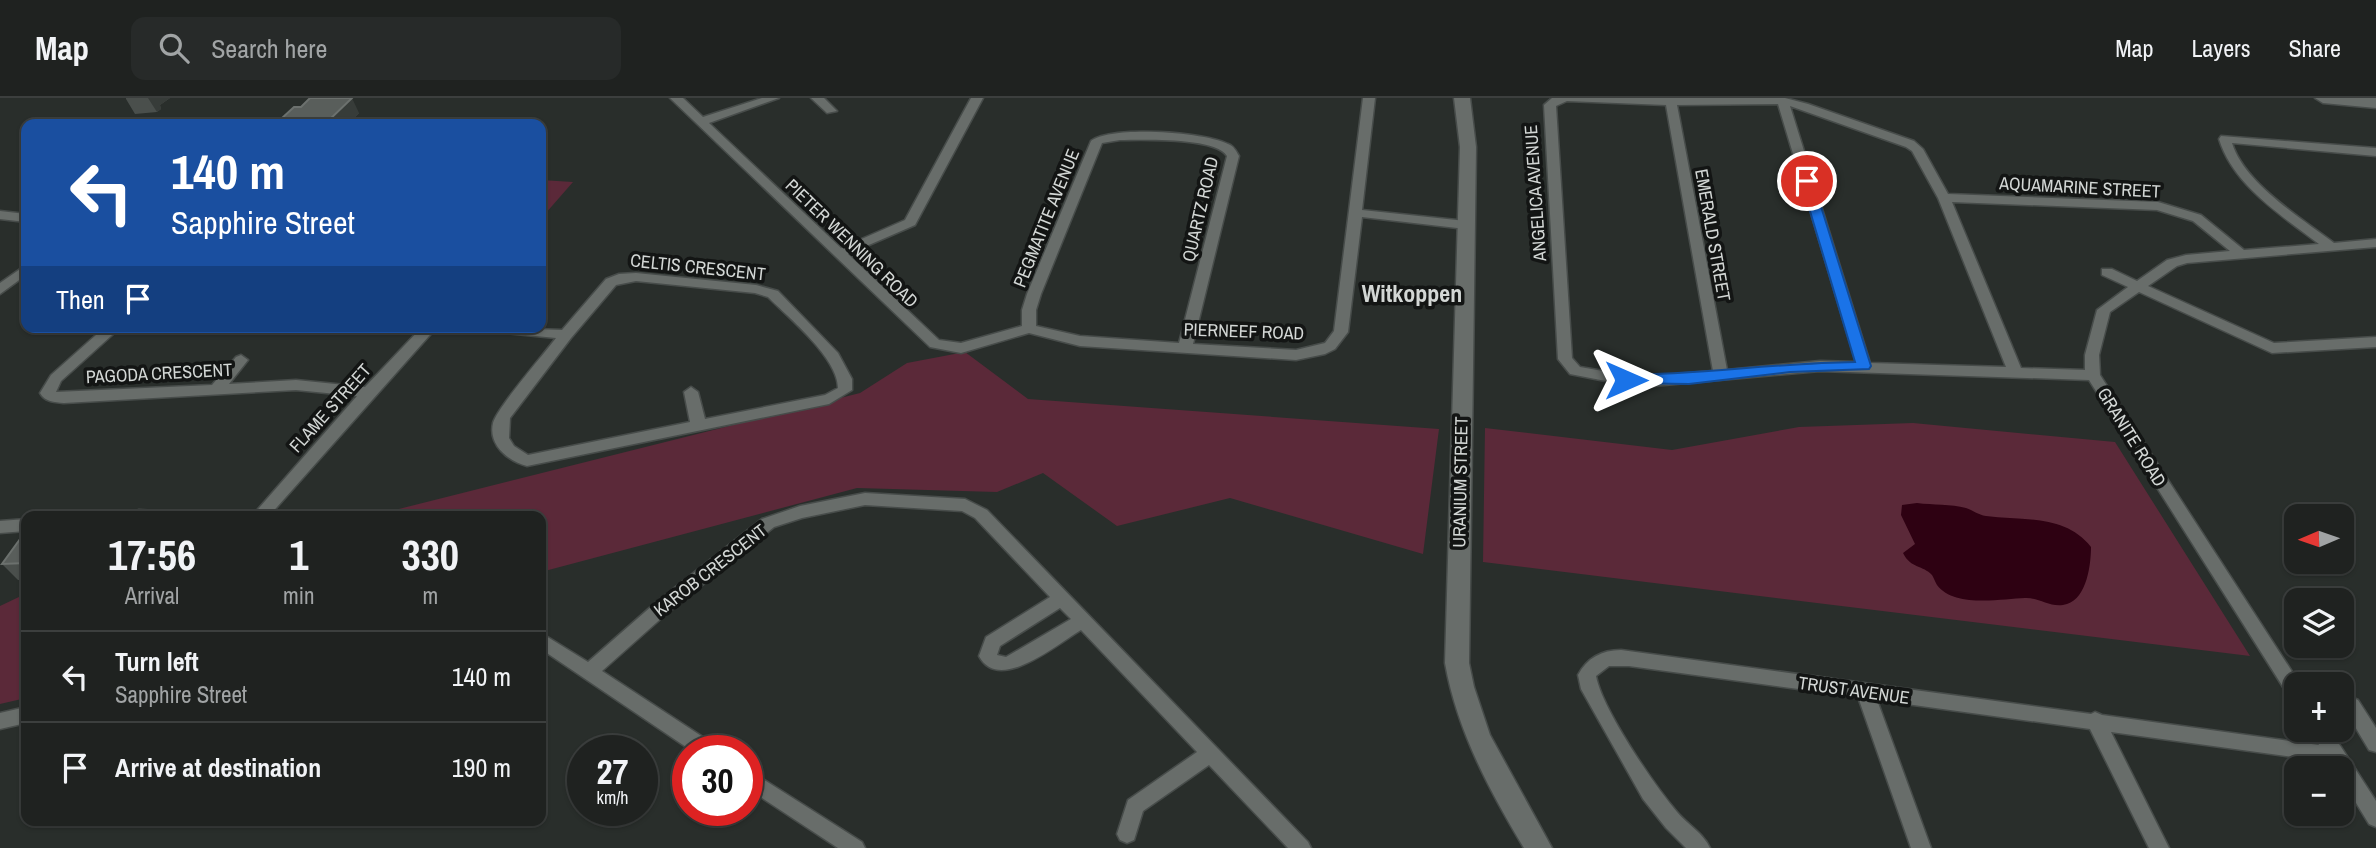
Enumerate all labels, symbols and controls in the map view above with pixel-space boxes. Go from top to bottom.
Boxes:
search box [131,17,621,80]
text: Map [35,26,89,70]
icon: search [155,29,193,67]
text: Search here [211,31,327,66]
text: Map [2115,32,2153,64]
text: Layers [2191,32,2250,64]
text: Share [2288,32,2341,64]
street label: ANGELICA AVENUE [1518,124,1552,263]
text: 140 m [171,138,285,204]
street label: PEGMATITE AVENUE [1007,145,1085,291]
icon: left [56,147,147,238]
pin [1777,151,1837,211]
street label: QUARTZ ROAD [1176,154,1224,264]
icon: arrive [1788,162,1826,200]
street label: EMERALD STREET [1689,167,1737,303]
street label: AQUAMARINE STREET [1998,170,2161,204]
street label: PIETER WENNING ROAD [780,173,924,313]
text: Sapphire Street [171,201,355,244]
street label: CELTIS CRESCENT [629,247,767,287]
district label: Witkoppen [1362,277,1462,309]
icon: arrive [119,280,157,318]
text: Then [56,282,105,317]
street label: PIERNEEF ROAD [1183,316,1305,346]
position arrow [1589,343,1663,417]
street label: PAGODA CRESCENT [85,357,233,389]
street label: FLAME STREET [283,358,377,458]
street label: GRANITE ROAD [2092,383,2172,491]
street label: URANIUM STREET [1446,416,1474,548]
north arrow [2284,504,2354,574]
map controls [2284,504,2354,826]
street label: KAROB CRESCENT [648,518,772,622]
text: 17:56 [108,527,196,583]
text: 1 [289,527,308,583]
text: 330 [402,527,459,583]
text: Arrival [125,580,179,611]
text: min [283,580,315,611]
text: m [422,580,438,611]
button: layers [2284,588,2354,658]
text: Turn left [115,644,199,679]
icon: left [56,658,94,696]
text: 140 m [452,659,511,694]
street label: TRUST AVENUE [1797,670,1911,710]
button: + [2284,672,2354,742]
text: Sapphire Street [115,679,247,710]
speed limit sign: 30 [672,735,763,826]
text: 27 [597,748,628,795]
icon: arrive [56,749,94,787]
text: Arrive at destination [115,750,321,785]
text: 190 m [452,750,511,785]
button: − [2284,756,2354,826]
text: km/h [597,785,629,810]

